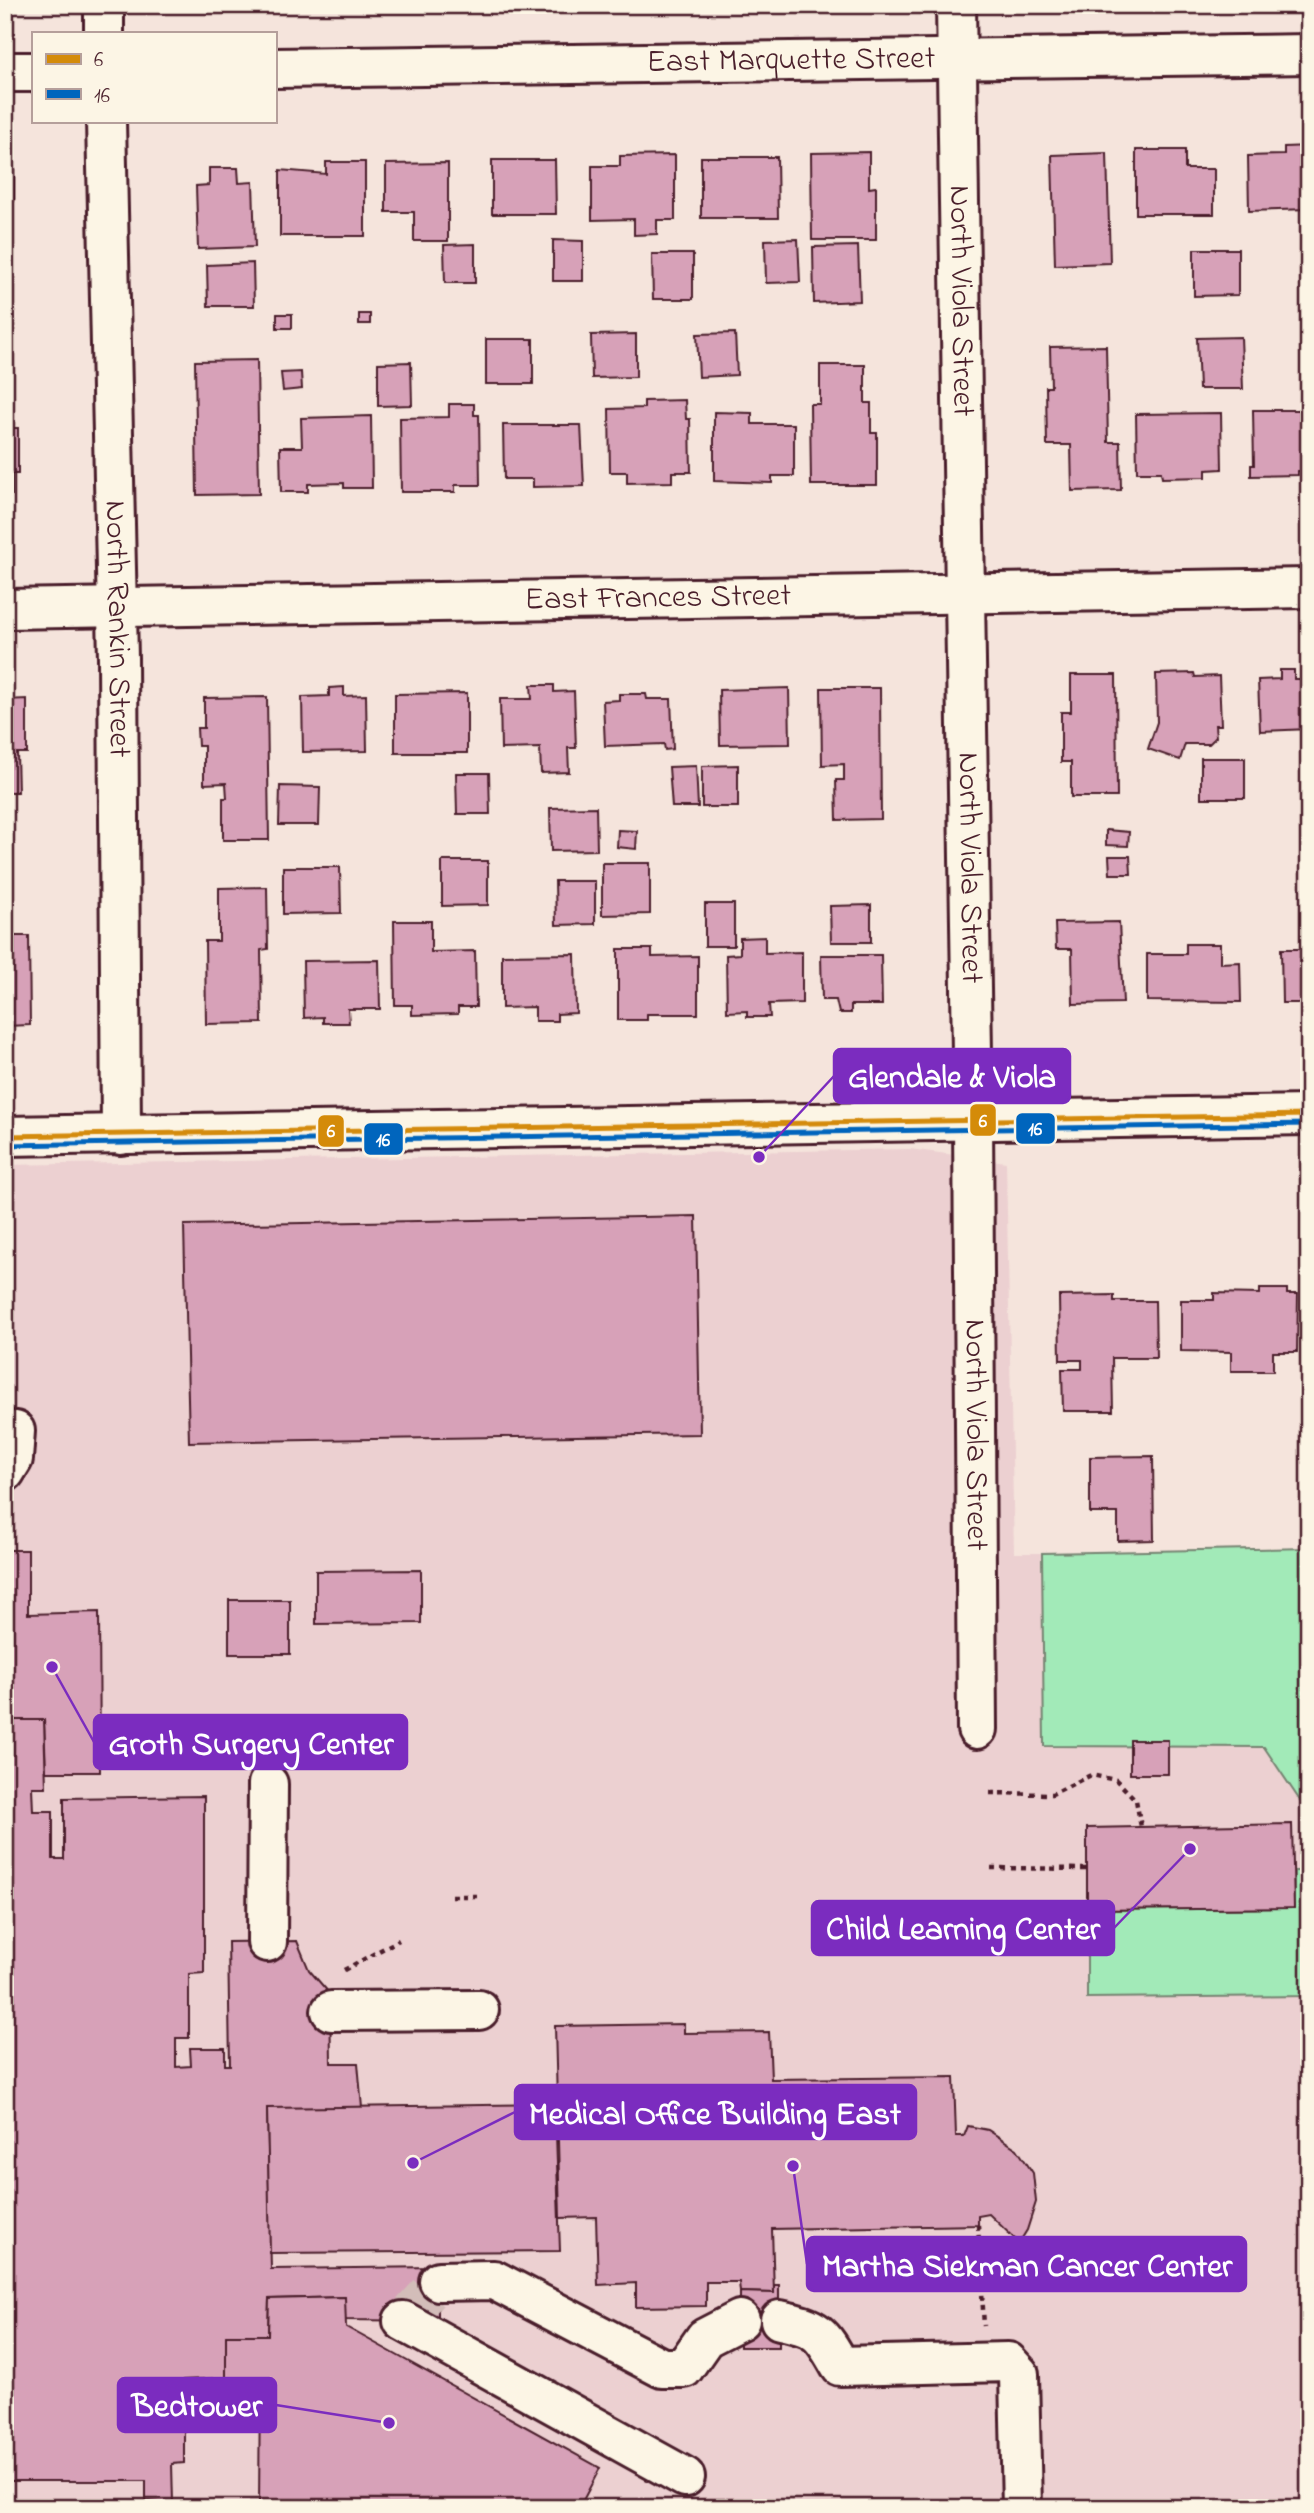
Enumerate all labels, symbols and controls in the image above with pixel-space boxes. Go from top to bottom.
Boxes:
legend [32,32,276,122]
street label: East Marquette Street [646,36,936,86]
text: 6 [94,46,103,76]
text: 16 [94,82,110,112]
street label: North Viola Street [935,185,986,417]
street label: North Rankin Street [91,500,142,758]
street label: East Frances Street [524,573,792,624]
street label: North Viola Street [944,752,994,984]
callout: Glendale & Viola [834,1049,1070,1103]
text: Glendale & Viola [848,1055,1056,1103]
line badge: 6 [969,1103,997,1137]
text: 6 [979,1109,988,1136]
line badge: 16 [1015,1112,1056,1145]
line badge: 6 [317,1114,345,1148]
text: 16 [1028,1117,1043,1144]
text: 6 [327,1119,336,1146]
line badge: 16 [363,1122,404,1156]
text: 16 [376,1128,391,1155]
street label: North Viola Street [951,1319,999,1551]
callout: Groth Surgery Center [94,1715,407,1769]
text: Groth Surgery Center [108,1722,394,1771]
callout: Child Learning Center [812,1901,1114,1955]
text: Child Learning Center [826,1907,1101,1956]
callout: Medical Office Building East [515,2085,916,2139]
text: Medical Office Building East [529,2092,902,2141]
callout: Martha Siekman Cancer Center [807,2237,1246,2291]
text: Martha Siekman Cancer Center [822,2244,1233,2292]
callout: Bedtower [118,2378,276,2432]
text: Bedtower [130,2384,263,2432]

